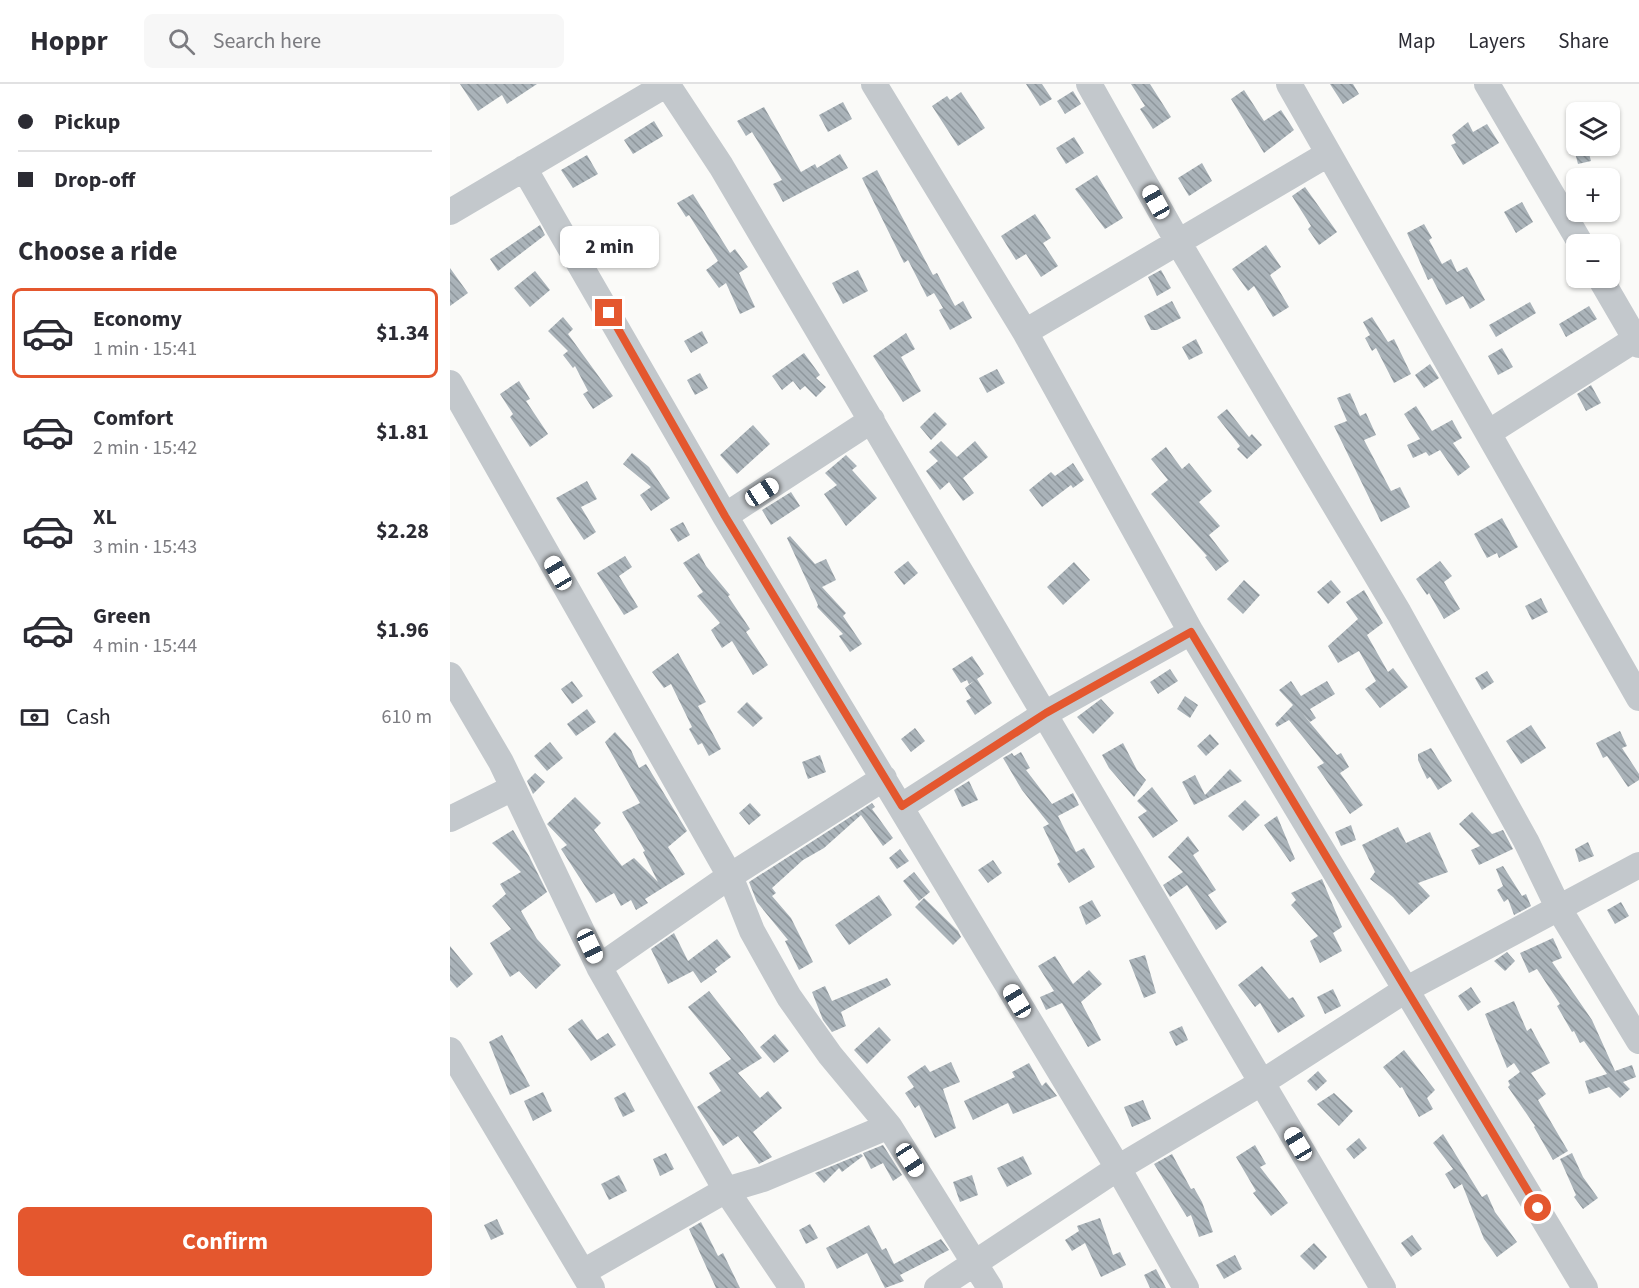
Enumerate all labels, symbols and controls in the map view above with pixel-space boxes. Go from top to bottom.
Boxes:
search box [144,14,564,68]
text: Hoppr [30,21,108,61]
icon: search [165,25,198,58]
text: Search here [213,25,321,57]
text: Map [1398,26,1435,56]
text: Layers [1468,26,1525,56]
text: Share [1558,26,1609,56]
map controls [1566,102,1620,288]
button: layers [1566,102,1620,156]
text: Pickup [54,106,120,138]
text: Drop-off [54,164,135,196]
button: + [1566,168,1620,222]
car [1139,182,1173,222]
callout: 2 min [560,226,658,268]
text: Choose a ride [18,232,178,271]
text: 2 min [585,233,634,261]
button: − [1566,234,1620,288]
route end [595,299,622,326]
text: Economy [93,303,182,335]
icon: car [21,306,75,360]
text: $1.34 [376,317,429,349]
text: 1 min · 15:41 [93,335,197,363]
text: Comfort [93,402,174,434]
icon: car [21,405,75,459]
text: $1.81 [376,416,429,448]
text: 2 min · 15:42 [93,434,197,462]
car [742,475,782,509]
text: XL [93,501,117,533]
icon: car [21,504,75,558]
text: $2.28 [376,515,429,547]
text: 3 min · 15:43 [93,533,197,561]
car [541,553,575,593]
text: Green [93,600,151,632]
icon: car [21,603,75,657]
text: $1.96 [376,614,429,646]
text: 4 min · 15:44 [93,632,197,660]
icon: cash [18,701,51,734]
text: Cash [66,701,111,733]
text: 610 m [382,703,432,731]
car [574,926,606,966]
car [1000,981,1034,1021]
car [1281,1124,1315,1164]
car [893,1140,927,1180]
route start [1524,1194,1551,1221]
button: Confirm [18,1207,432,1276]

